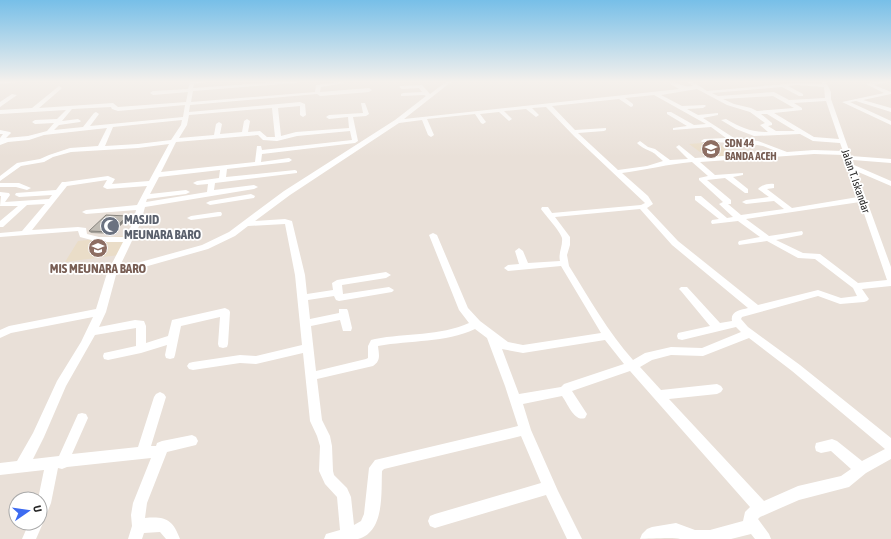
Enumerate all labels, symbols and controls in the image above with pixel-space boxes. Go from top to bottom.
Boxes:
place label: SDN 44 BANDA ACEH [725,137,777,162]
school or university icon: SDN 44 BANDA ACEH [700,138,722,160]
street label: Jalan T. Iskandar [839,147,873,215]
place label: MASJID MEUNARA BARO [124,212,202,242]
mosque icon: MASJID MEUNARA BARO [99,215,121,237]
school or university icon: MIS MEUNARA BARO [87,237,109,259]
place label: MIS MEUNARA BARO [50,261,147,276]
north arrow [8,491,48,531]
text: U [31,504,44,513]

